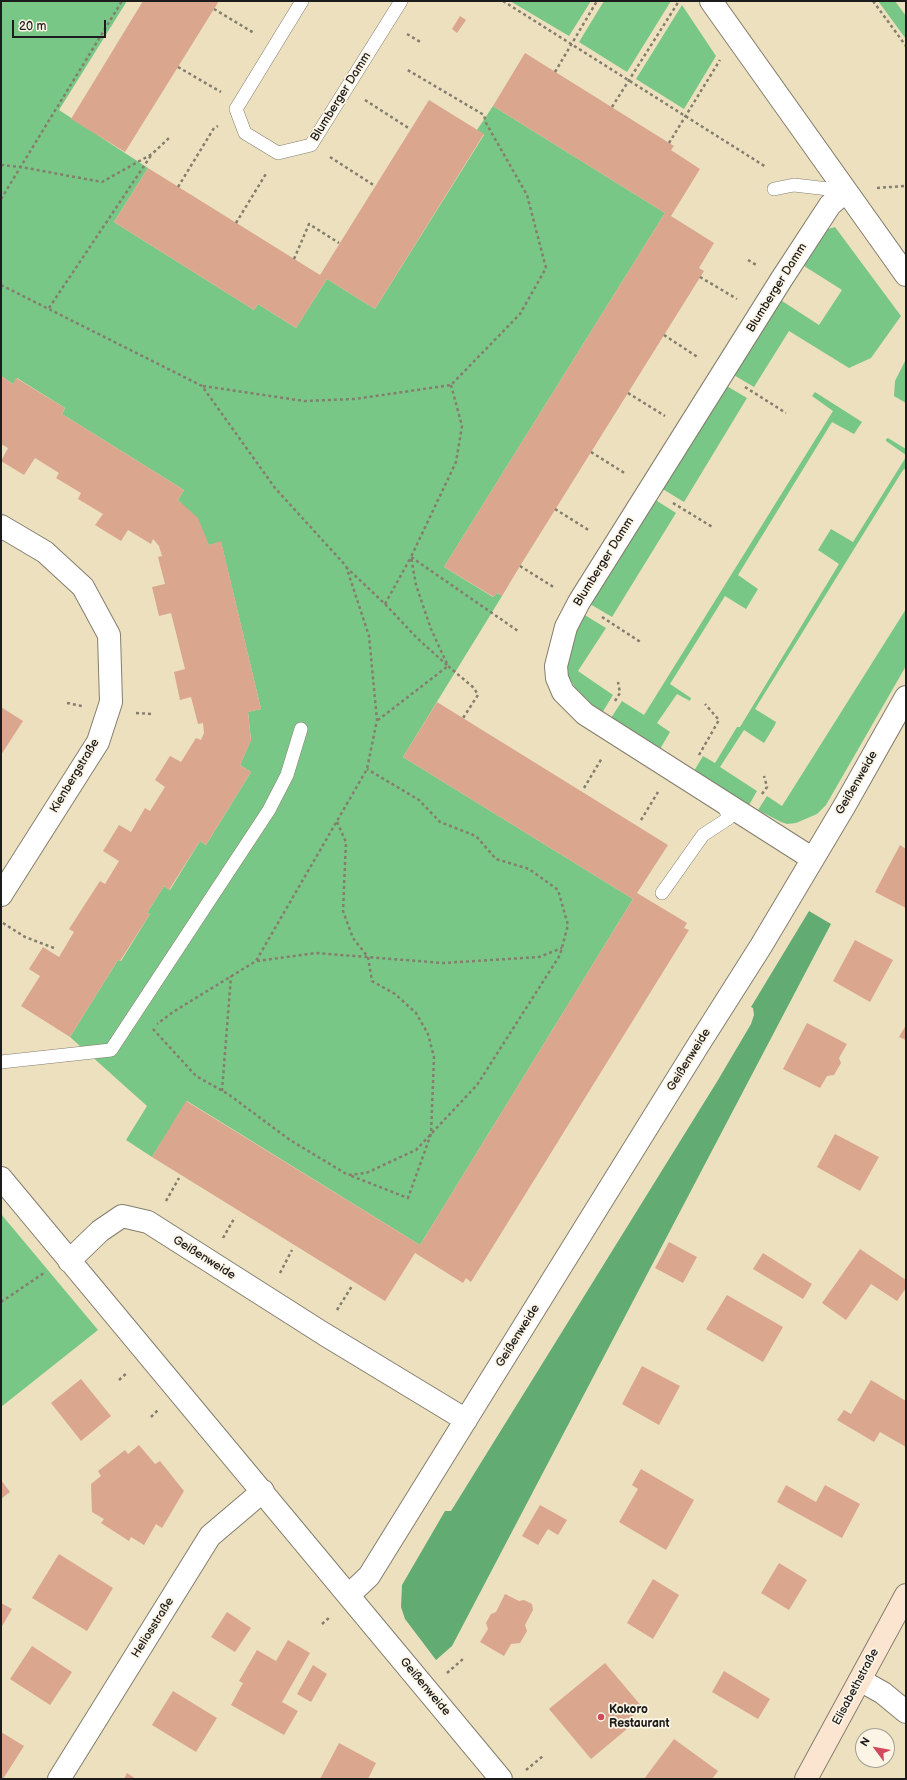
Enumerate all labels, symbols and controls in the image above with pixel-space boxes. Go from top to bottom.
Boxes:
scale bar [14,12,108,38]
text: 20 m [19,19,46,34]
street label: Blumberger Damm [308,50,374,144]
street label: Blumberger Damm [744,241,810,335]
street label: Blumberger Damm [571,515,637,609]
street label: Kienbergstraße [47,736,103,816]
street label: Geißenweide [833,749,881,817]
street label: Geißenweide [664,1026,714,1094]
street label: Geißenweide [170,1233,238,1283]
street label: Geißenweide [493,1302,543,1370]
street label: Heliosstraße [129,1595,177,1661]
street label: Elisabethstraße [830,1646,882,1728]
street label: Geißenweide [397,1655,453,1719]
place label: Kokoro Restaurant [609,1703,670,1731]
marker: Kokoro Restaurant [596,1712,606,1722]
north arrow [855,1728,895,1768]
text: N [858,1735,873,1749]

